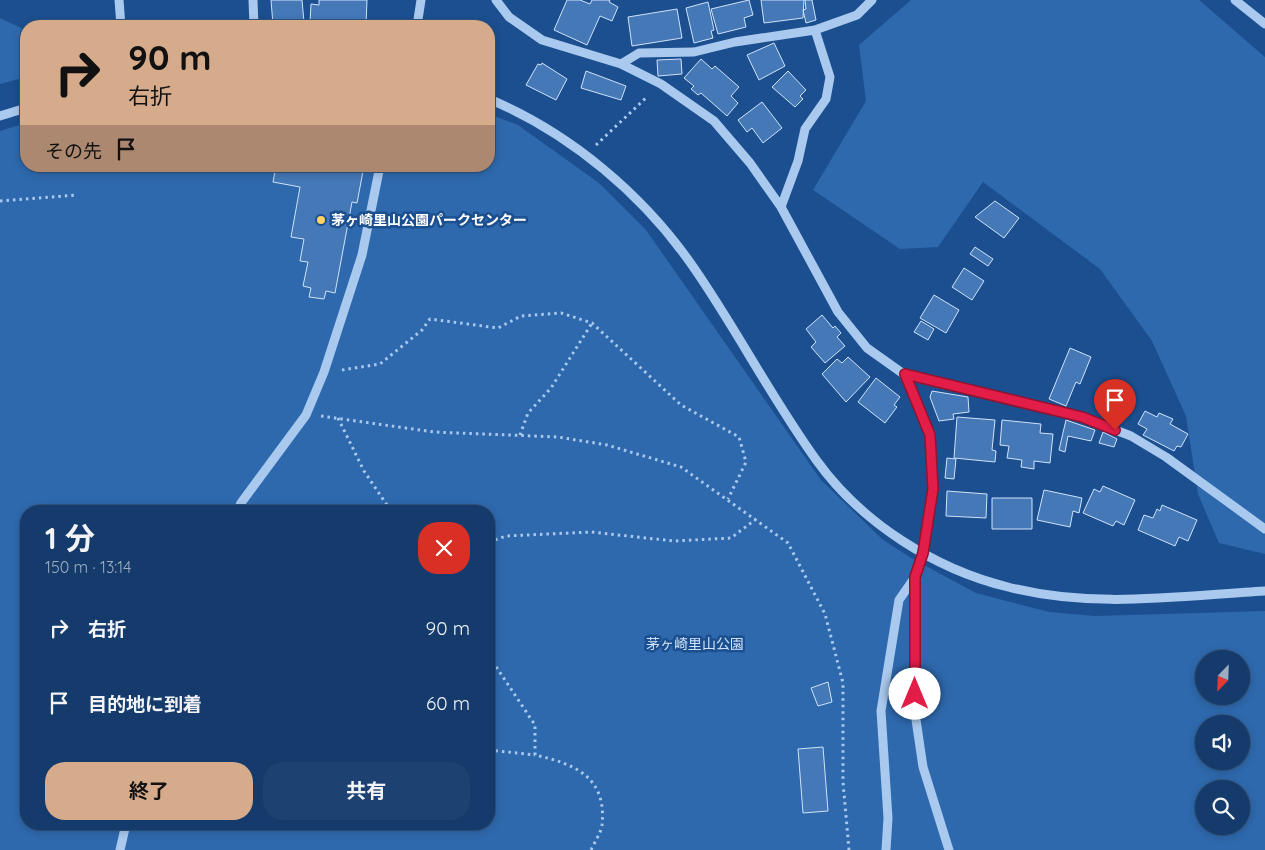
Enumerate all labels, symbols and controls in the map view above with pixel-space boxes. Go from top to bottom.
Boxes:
text: 90 m [128,35,211,79]
icon: right [45,40,110,105]
text: 右折 [128,82,172,110]
icon: arrive [112,135,140,163]
text: その先 [45,139,102,163]
place label: 茅ヶ崎里山公園パークセンター [331,211,527,229]
marker: 茅ヶ崎里山公園パークセンター [315,214,327,226]
pin [1094,379,1136,430]
icon: arrive [1101,386,1129,414]
text: 1 分 [45,519,95,557]
button: close [418,522,470,574]
text: 150 m · 13:14 [45,557,131,577]
icon: right [45,614,73,642]
text: 90 m [426,616,470,640]
text: 右折 [88,617,126,641]
park label: 茅ヶ崎里山公園 [646,635,744,653]
north arrow [1195,650,1250,705]
map controls [1195,650,1250,835]
position arrow [888,667,940,719]
icon: arrive [45,689,73,717]
text: 60 m [426,691,470,715]
text: 目的地に到着 [88,692,202,716]
button: sound [1195,715,1250,770]
button: 終了 [45,762,253,820]
button: 共有 [263,762,470,820]
button: search [1195,780,1250,835]

